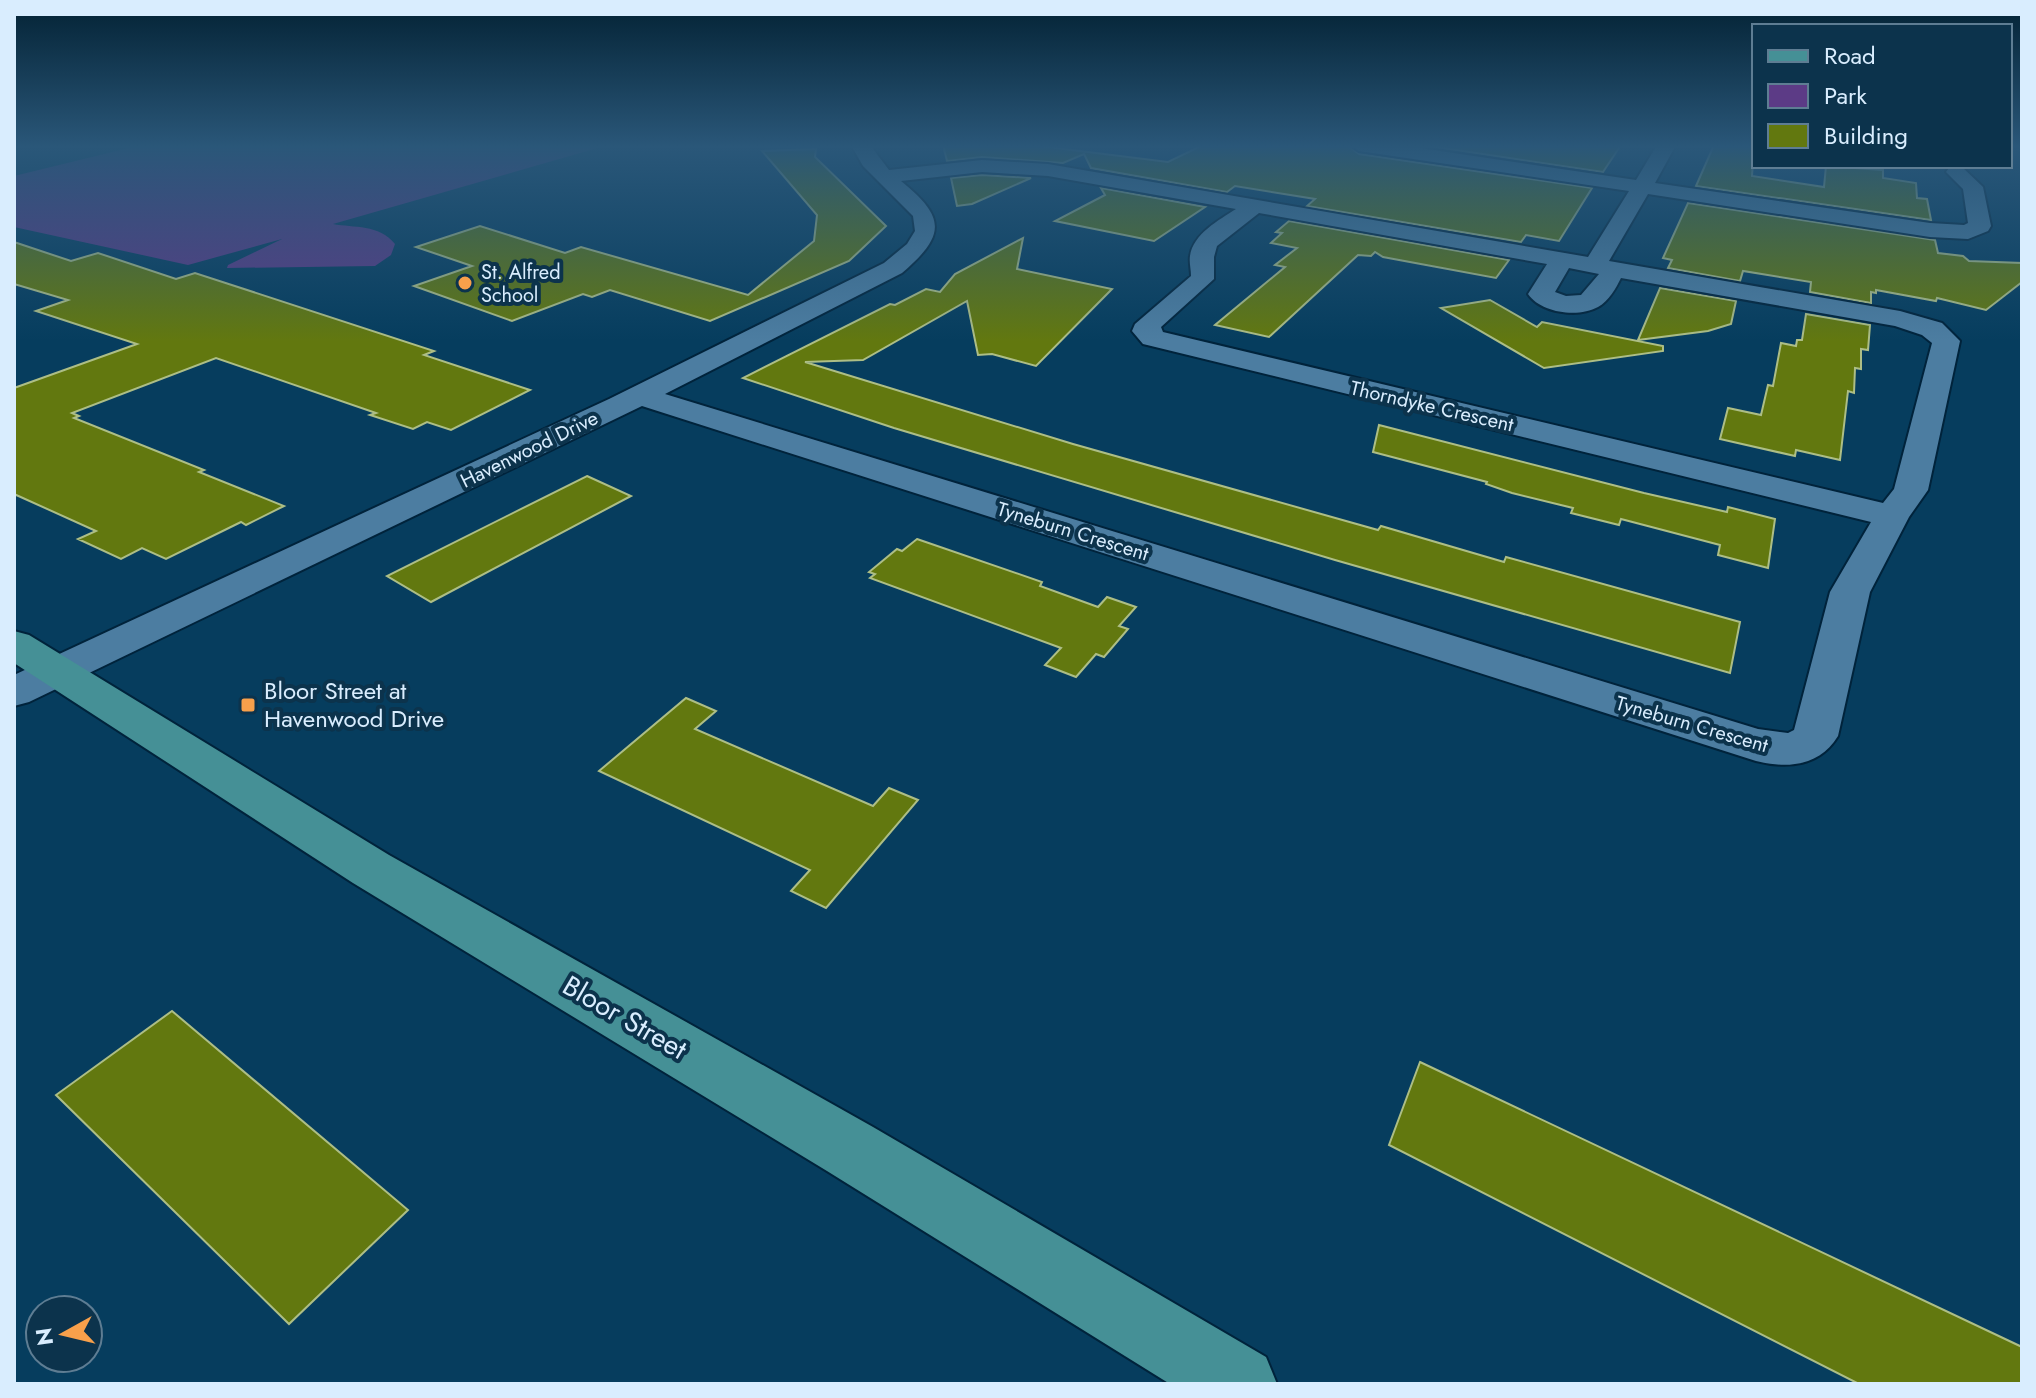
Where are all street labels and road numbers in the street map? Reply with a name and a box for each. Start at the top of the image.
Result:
street label: Thorndyke Crescent [1347,374,1517,439]
street label: Havenwood Drive [455,404,603,495]
street label: Tyneburn Crescent [993,495,1153,568]
street label: Tyneburn Crescent [1612,689,1772,760]
street label: Bloor Street [555,965,695,1070]

